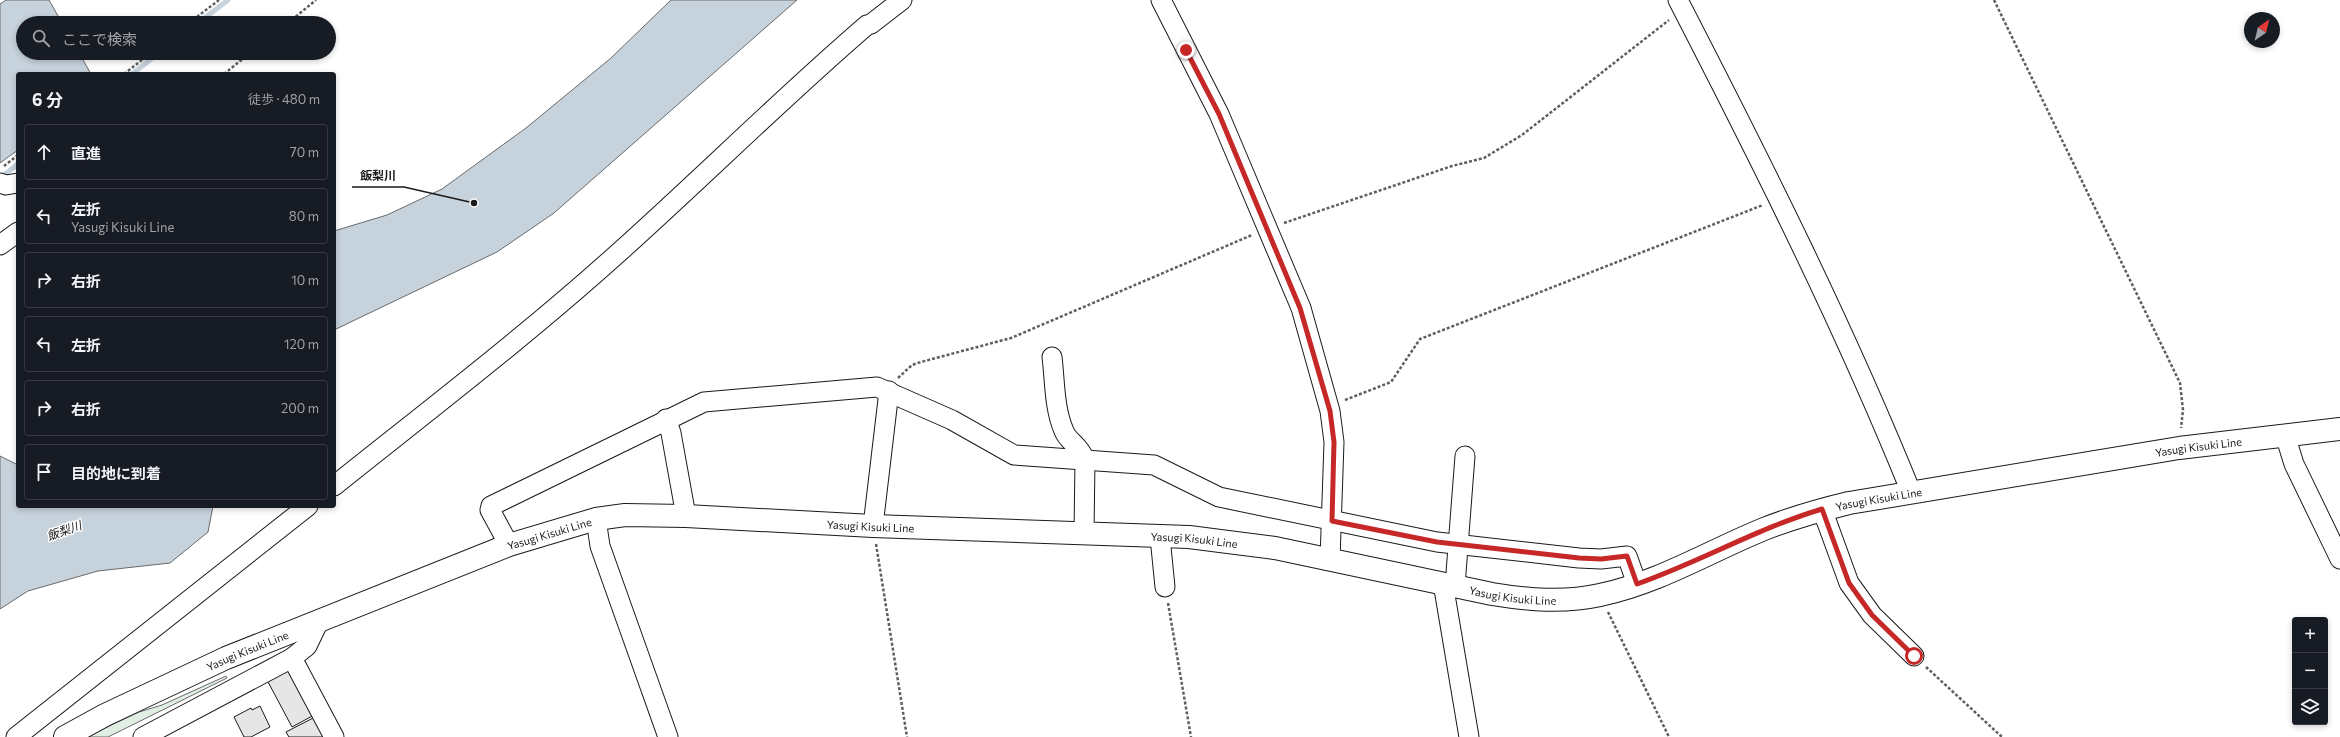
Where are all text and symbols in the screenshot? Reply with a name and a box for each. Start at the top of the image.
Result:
north arrow [2244,12,2280,48]
search box [16,16,336,60]
icon: search [30,27,52,49]
text: ここで検索 [62,30,137,48]
route end [1177,41,1195,59]
text: 6 分 [32,89,63,110]
text: 徒歩 · 480 m [248,91,320,107]
icon: ahead [33,141,55,163]
text: 直進 [71,144,101,162]
text: 70 m [290,144,319,160]
callout: 飯梨川 [352,163,404,187]
text: 飯梨川 [360,168,396,182]
text: 左折 [71,200,101,218]
icon: left [33,205,55,227]
text: 80 m [289,208,319,224]
text: Yasugi Kisuki Line [71,219,174,235]
icon: right [33,269,55,291]
text: 右折 [71,272,101,290]
text: 10 m [291,272,319,288]
icon: left [33,333,55,355]
text: 左折 [71,336,101,354]
text: 120 m [284,336,319,352]
icon: right [33,397,55,419]
text: 右折 [71,400,101,418]
text: 200 m [281,400,319,416]
street label: Yasugi Kisuki Line [2154,434,2243,458]
icon: arrive [33,461,55,483]
text: 目的地に到着 [71,464,161,482]
street label: Yasugi Kisuki Line [1834,484,1923,513]
street label: Yasugi Kisuki Line [505,514,593,552]
water label: 飯梨川 [45,517,85,543]
street label: Yasugi Kisuki Line [826,517,915,534]
street label: Yasugi Kisuki Line [1150,529,1239,550]
street label: Yasugi Kisuki Line [1468,583,1556,606]
map controls [2292,617,2328,725]
button: + [2292,617,2328,653]
street label: Yasugi Kisuki Line [204,627,290,673]
route start [1905,647,1923,665]
button: − [2292,653,2328,689]
button: layers [2292,689,2328,725]

